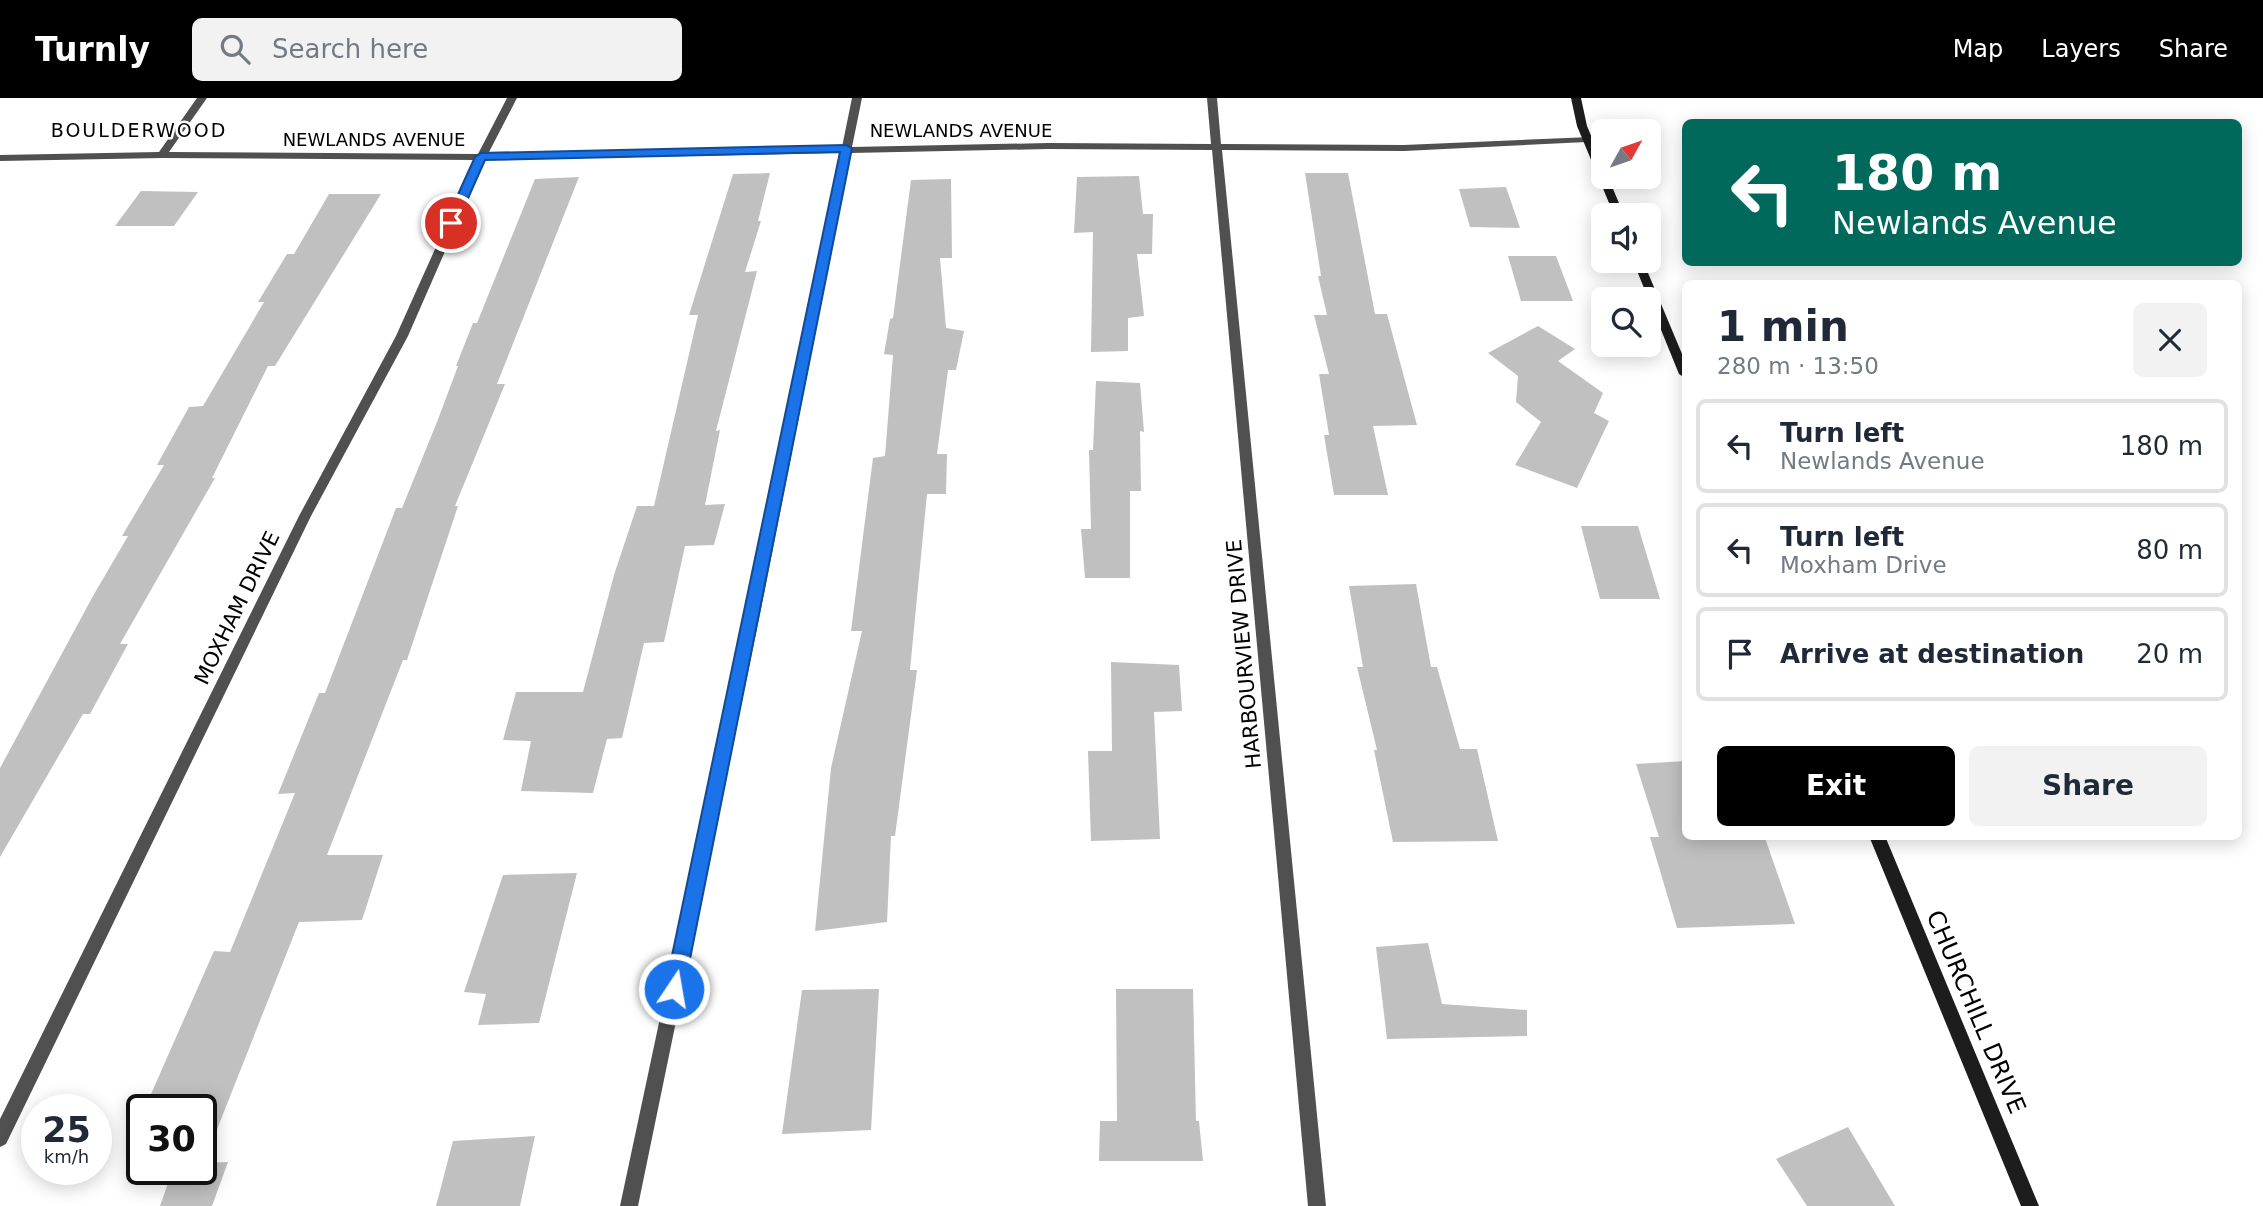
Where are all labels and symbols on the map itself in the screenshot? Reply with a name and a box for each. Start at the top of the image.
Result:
district label: BOULDERWOOD [51,119,227,141]
north arrow [1591,119,1661,189]
street label: NEWLANDS AVENUE [870,120,1052,141]
street label: NEWLANDS AVENUE [283,129,465,150]
pin [421,193,481,253]
street label: MOXHAM DRIVE [190,528,284,688]
street label: HARBOURVIEW DRIVE [1222,538,1266,770]
street label: CHURCHILL DRIVE [1921,906,2031,1118]
position arrow [637,952,711,1026]
speed limit sign: 30 [126,1094,217,1185]

